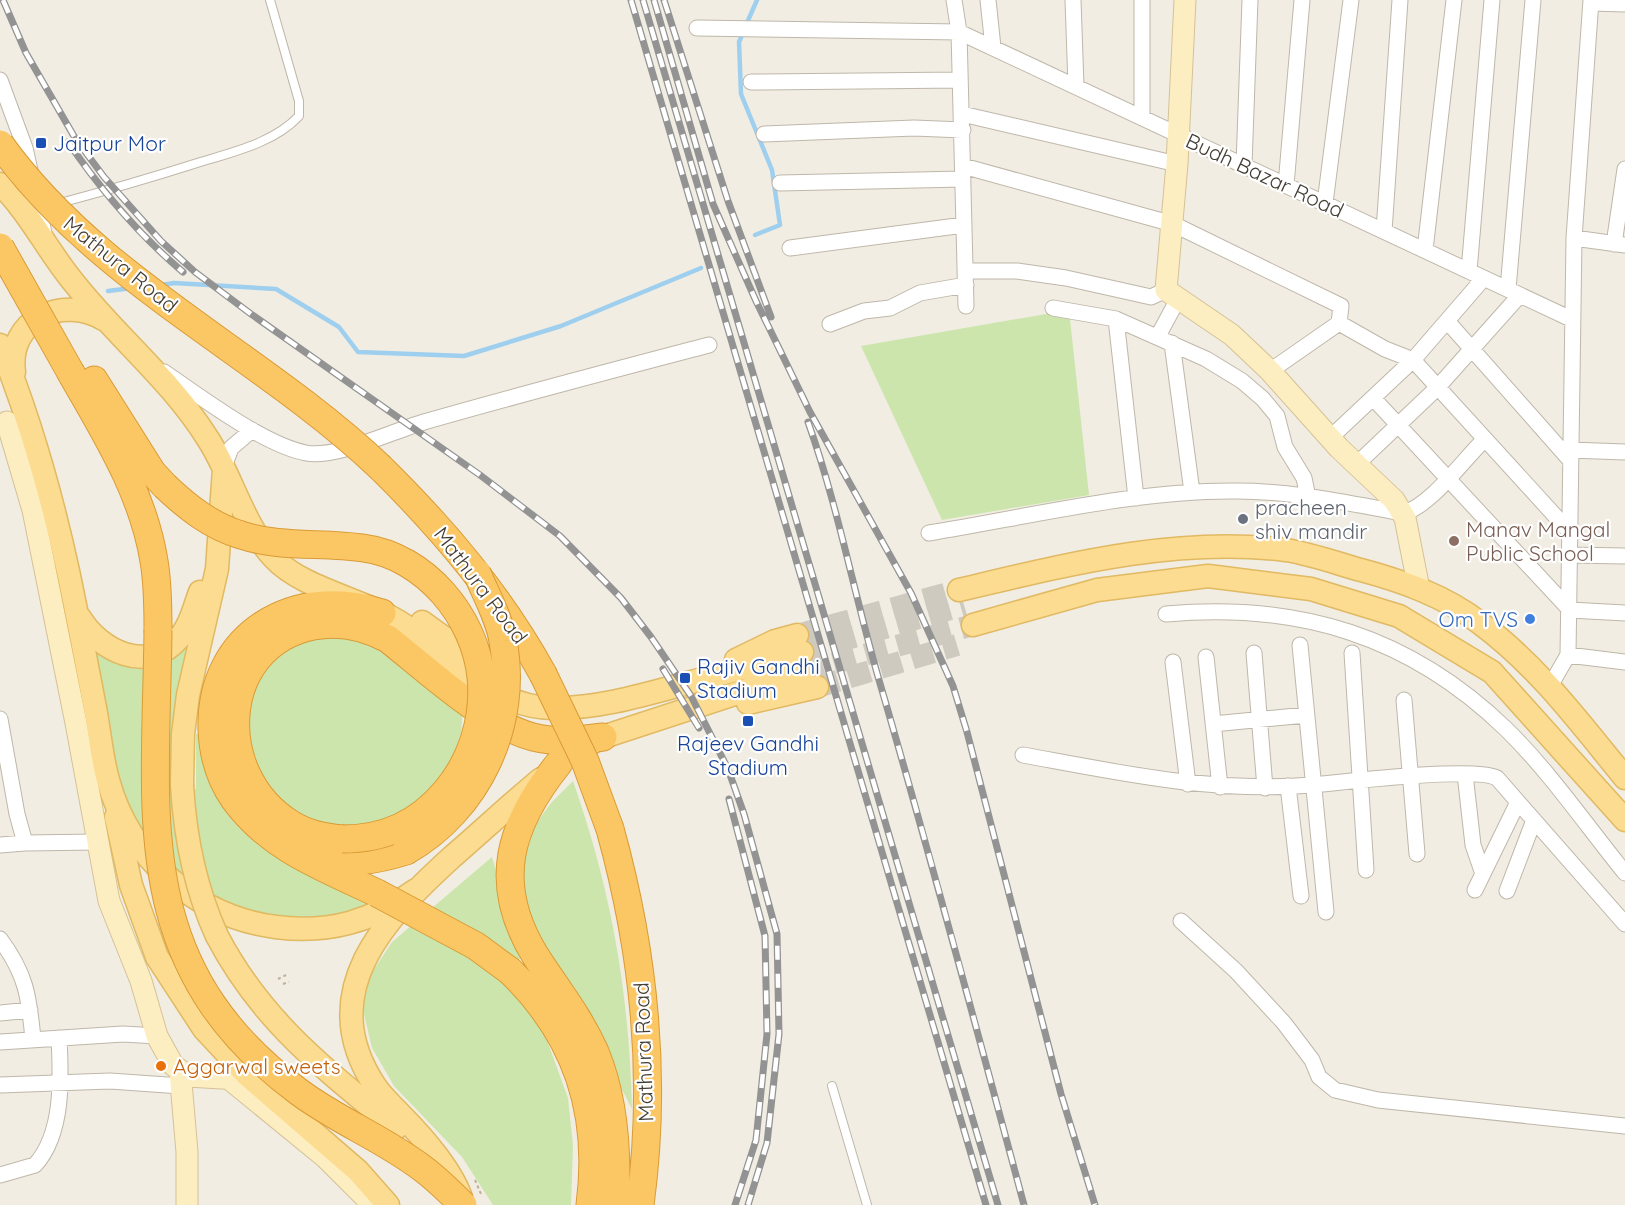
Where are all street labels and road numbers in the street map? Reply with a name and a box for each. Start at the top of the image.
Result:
street label: Budh Bazar Road [1182,127,1348,223]
street label: Mathura Road [59,210,183,318]
street label: Mathura Road [429,521,533,649]
street label: Mathura Road [628,982,658,1122]

